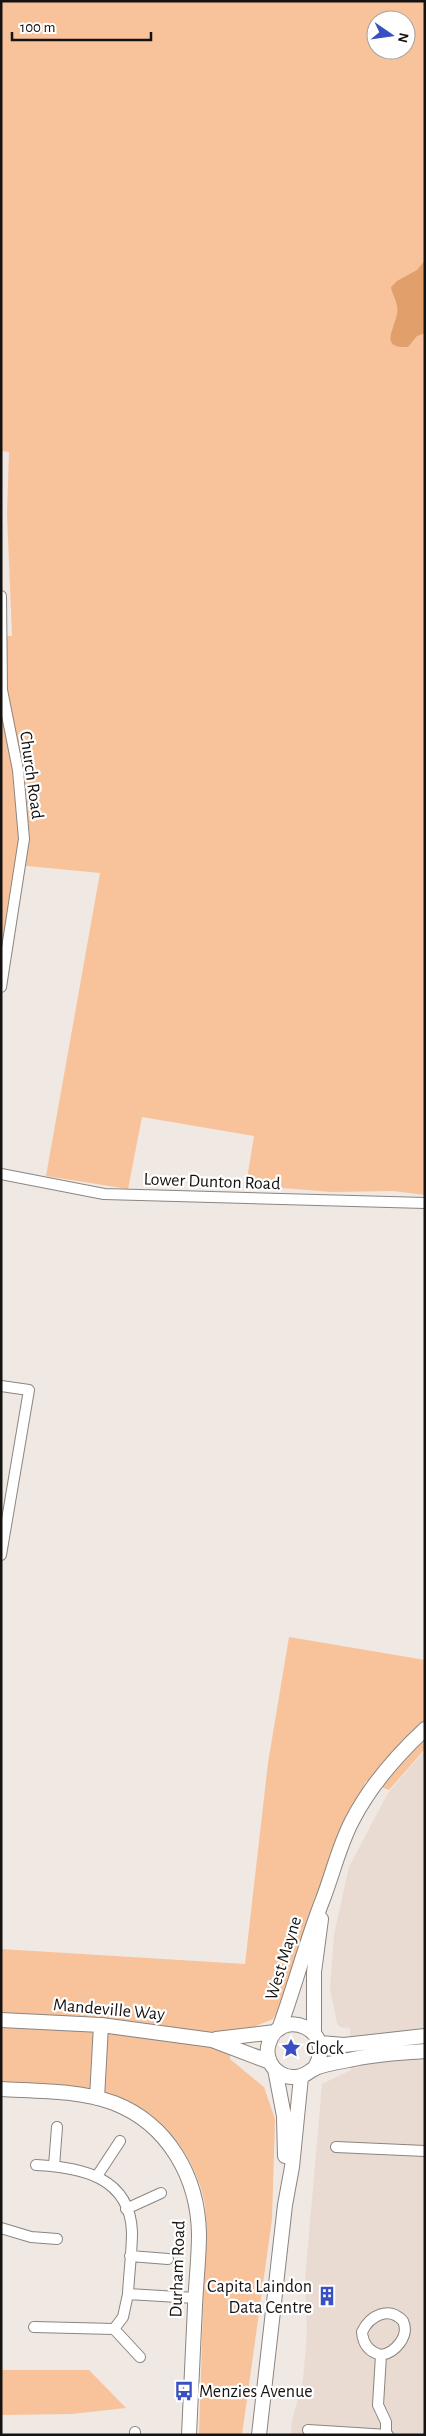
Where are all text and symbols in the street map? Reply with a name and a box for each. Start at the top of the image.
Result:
scale bar [12,10,151,42]
north arrow [366,10,416,60]
text: 100 m [20,20,55,35]
text: N [395,31,411,44]
street label: Church Road [16,730,46,820]
street label: Lower Dunton Road [143,1171,281,1193]
street label: West Mayne [263,1914,305,2002]
street label: Mandeville Way [52,1996,166,2024]
place icon: Clock [280,2037,302,2059]
place label: Clock [306,2040,345,2058]
street label: Durham Road [167,2220,189,2318]
place label: Capita Laindon Data Centre [207,2278,312,2317]
building icon: Capita Laindon Data Centre [316,2285,338,2307]
bus stop icon: Menzies Avenue [173,2380,195,2402]
place label: Menzies Avenue [199,2383,313,2401]

